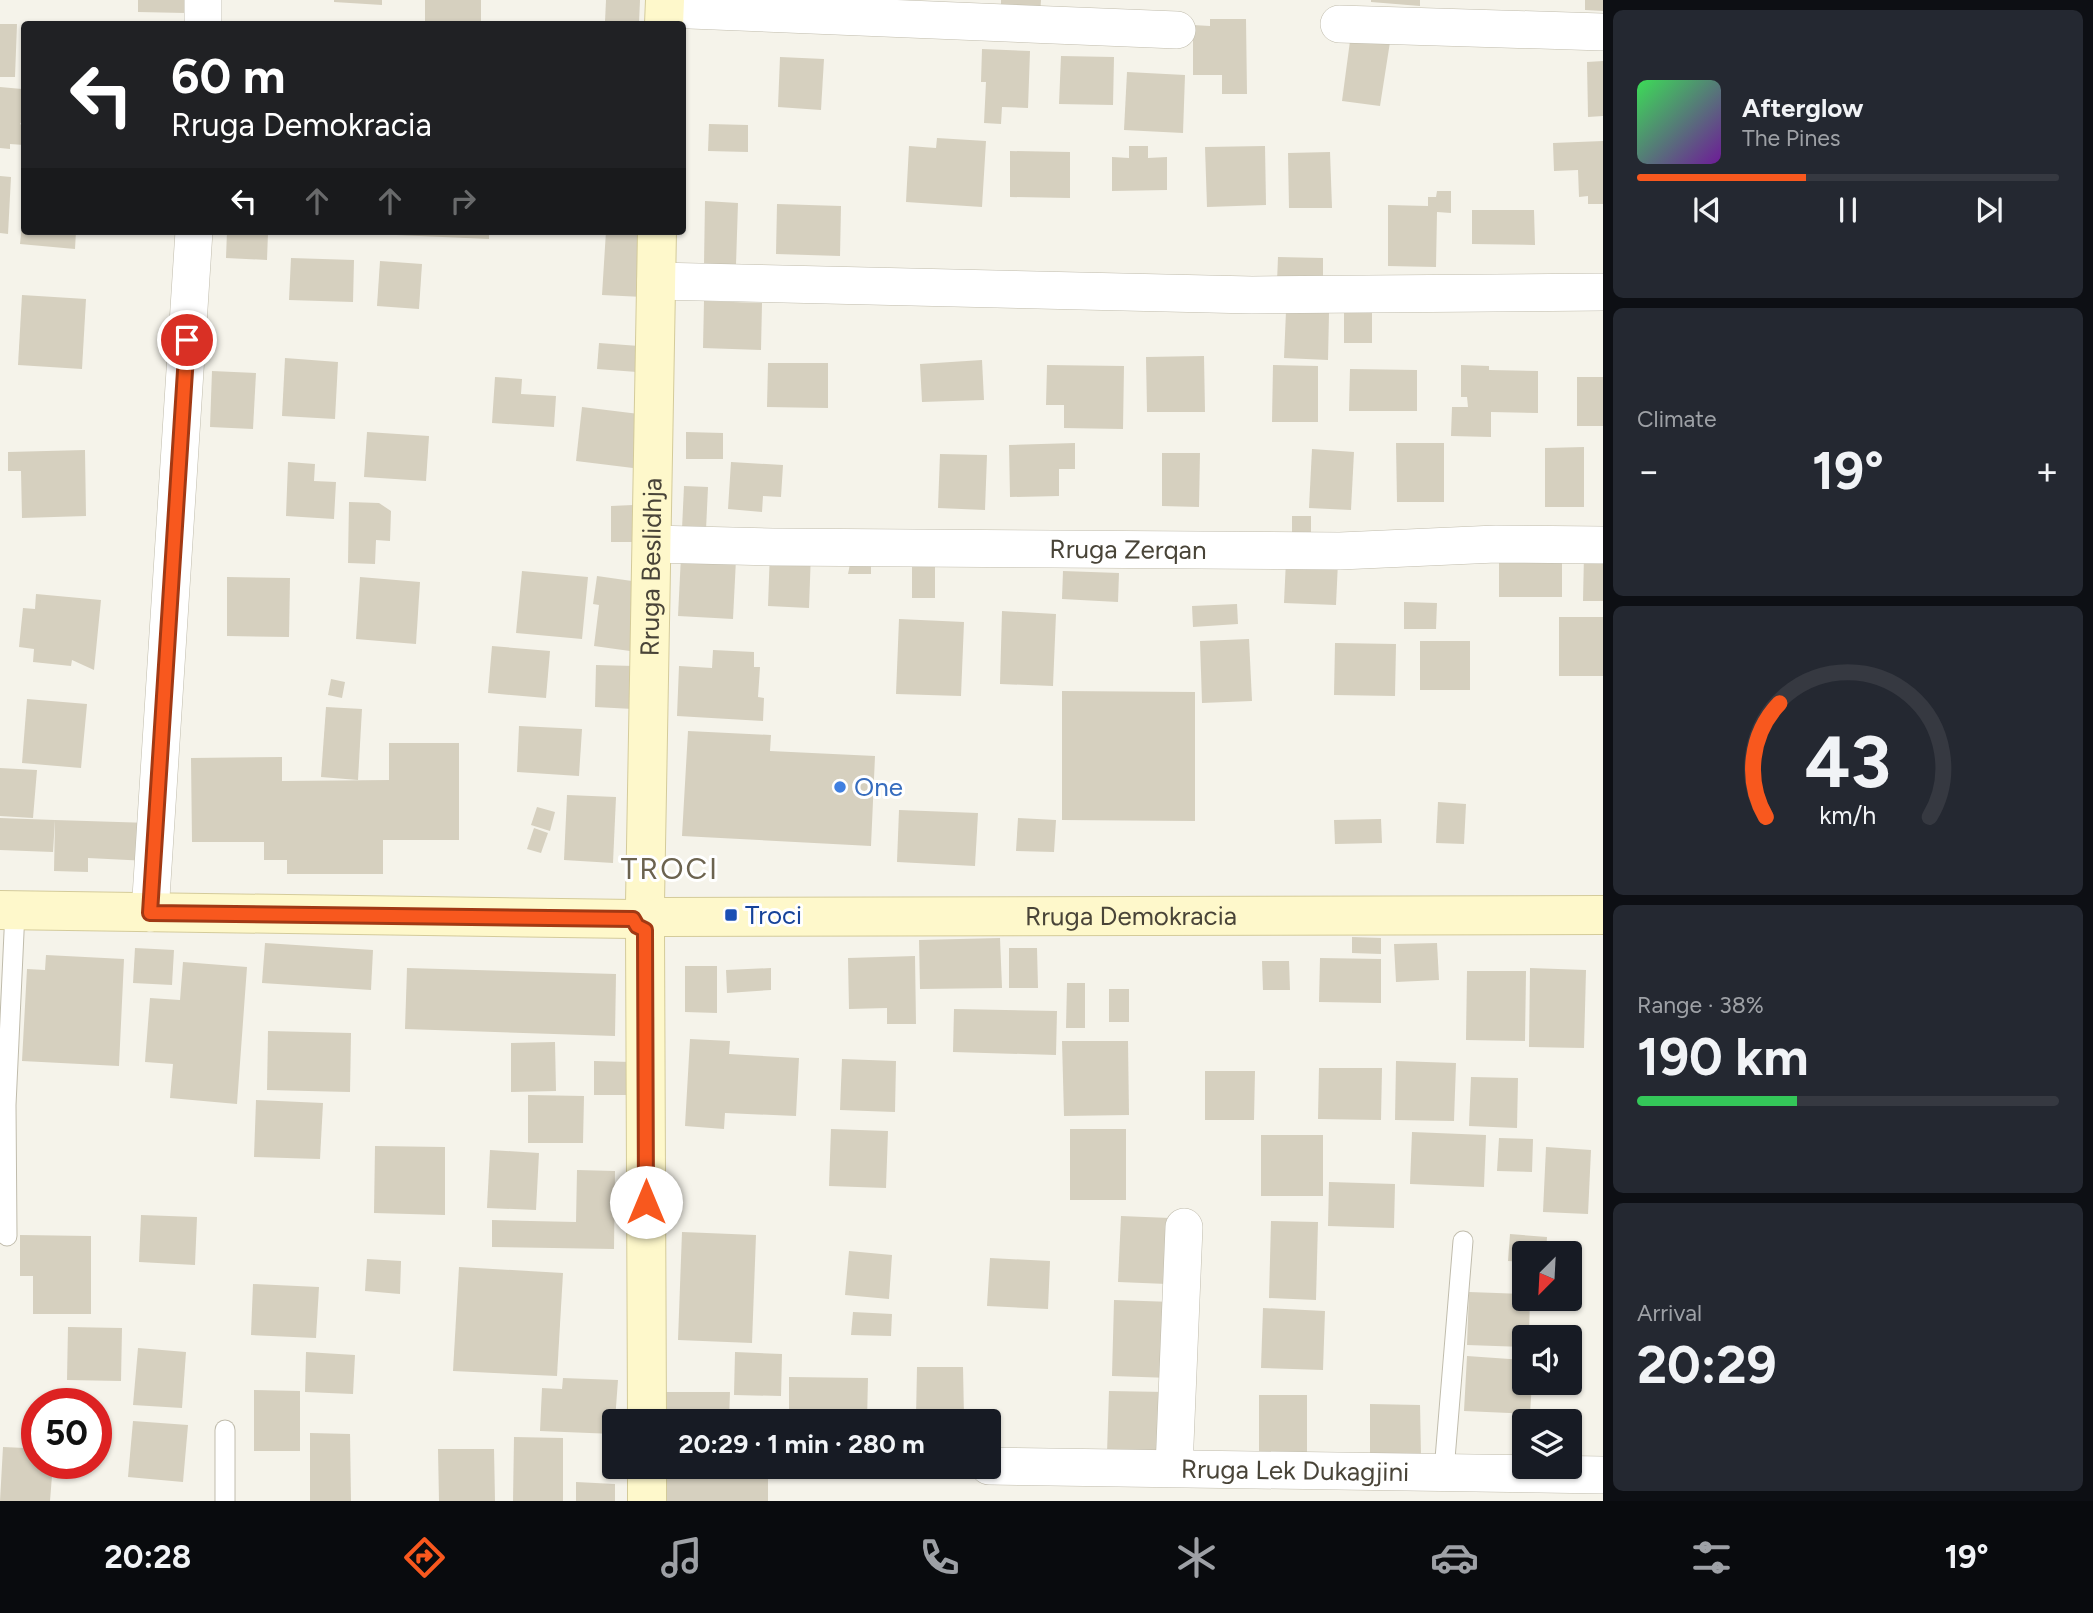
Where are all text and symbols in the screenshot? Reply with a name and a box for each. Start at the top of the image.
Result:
text: 60 m [171,46,286,105]
icon: left [56,49,147,140]
text: Afterglow [1742,92,1864,124]
text: Rruga Demokracia [171,106,432,144]
text: The Pines [1742,124,1841,152]
icon: left [225,182,263,220]
icon: ahead [298,182,336,220]
icon: ahead [371,182,409,220]
icon: right [444,182,482,220]
icon: previous [1688,191,1726,229]
icon: pause [1829,191,1867,229]
icon: next [1970,191,2008,229]
pin [157,310,217,370]
icon: arrive [168,321,206,359]
text: Climate [1637,405,1716,433]
text: 19° [1812,440,1884,502]
text: − [1637,448,1661,494]
text: + [2035,448,2059,494]
street label: Rruga Beslidhja [633,477,669,657]
street label: Rruga Zerqan [1049,533,1207,566]
text: 43 [1805,718,1891,805]
place label: One [854,771,903,803]
marker: One [832,779,848,795]
text: km/h [1819,799,1877,829]
district label: TROCI [621,850,719,887]
place label: Troci [745,899,802,931]
street label: Rruga Demokracia [1025,900,1237,932]
marker: Troci [723,907,739,923]
text: Range · 38% [1637,991,1764,1019]
text: 190 km [1637,1026,1809,1088]
position arrow [609,1165,683,1239]
north arrow [1512,1241,1582,1311]
map controls [1512,1241,1582,1479]
text: Arrival [1637,1299,1702,1327]
button: sound [1512,1325,1582,1395]
text: 20:29 [1637,1334,1777,1396]
speed limit sign: 50 [21,1388,112,1479]
button: layers [1512,1409,1582,1479]
text: 20:29 · 1 min · 280 m [678,1428,925,1460]
street label: Rruga Lek Dukagjini [1181,1453,1409,1488]
icon: directions [400,1533,449,1582]
icon: music [657,1533,706,1582]
icon: phone [915,1533,964,1582]
icon: climate [1172,1533,1221,1582]
icon: car [1430,1533,1479,1582]
icon: filters [1687,1533,1736,1582]
text: 20:28 [104,1538,191,1576]
text: 19° [1945,1538,1989,1576]

